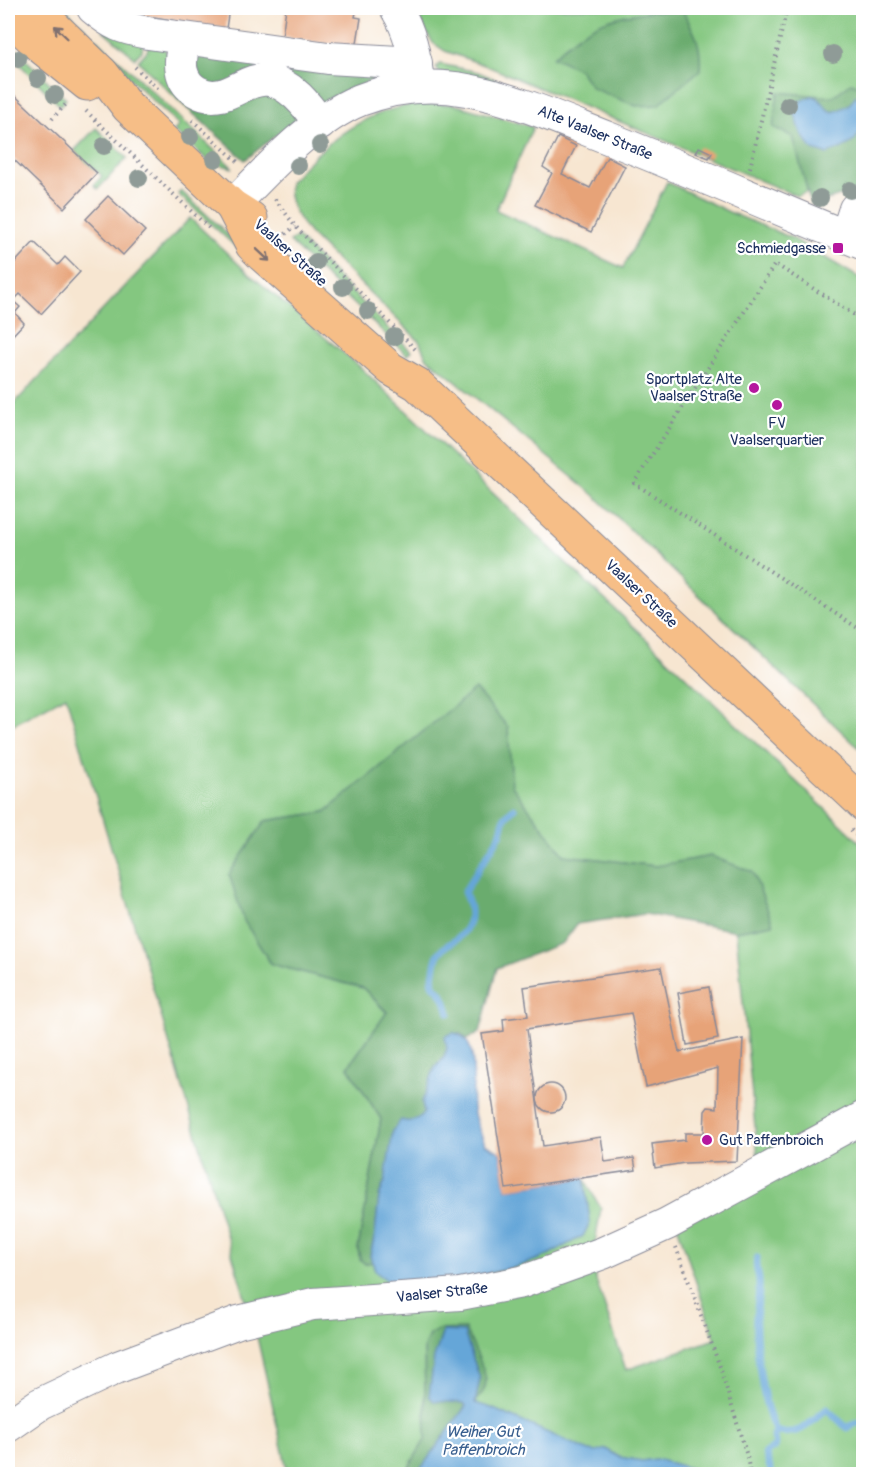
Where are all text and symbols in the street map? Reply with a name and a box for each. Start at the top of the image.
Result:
one-way arrow [53,25,68,39]
street label: Alte Vaalser Straße [535,101,656,165]
street label: Vaalser Straße [249,215,331,291]
place label: Schmiedgasse [737,239,827,258]
marker: Schmiedgasse [831,241,845,255]
one-way arrow [255,248,270,262]
place label: Sportplatz Alte Vaalser Straße [646,370,743,406]
marker: Sportplatz Alte Vaalser Straße [747,381,761,395]
marker: FV Vaalserquartier [770,398,784,412]
place label: FV Vaalserquartier [730,414,825,450]
street label: Vaalser Straße [601,556,682,633]
place label: Gut Paffenbroich [719,1131,824,1150]
marker: Gut Paffenbroich [700,1133,714,1147]
street label: Vaalser Straße [395,1279,489,1307]
water label: Weiher Gut Paffenbroich [441,1422,526,1460]

